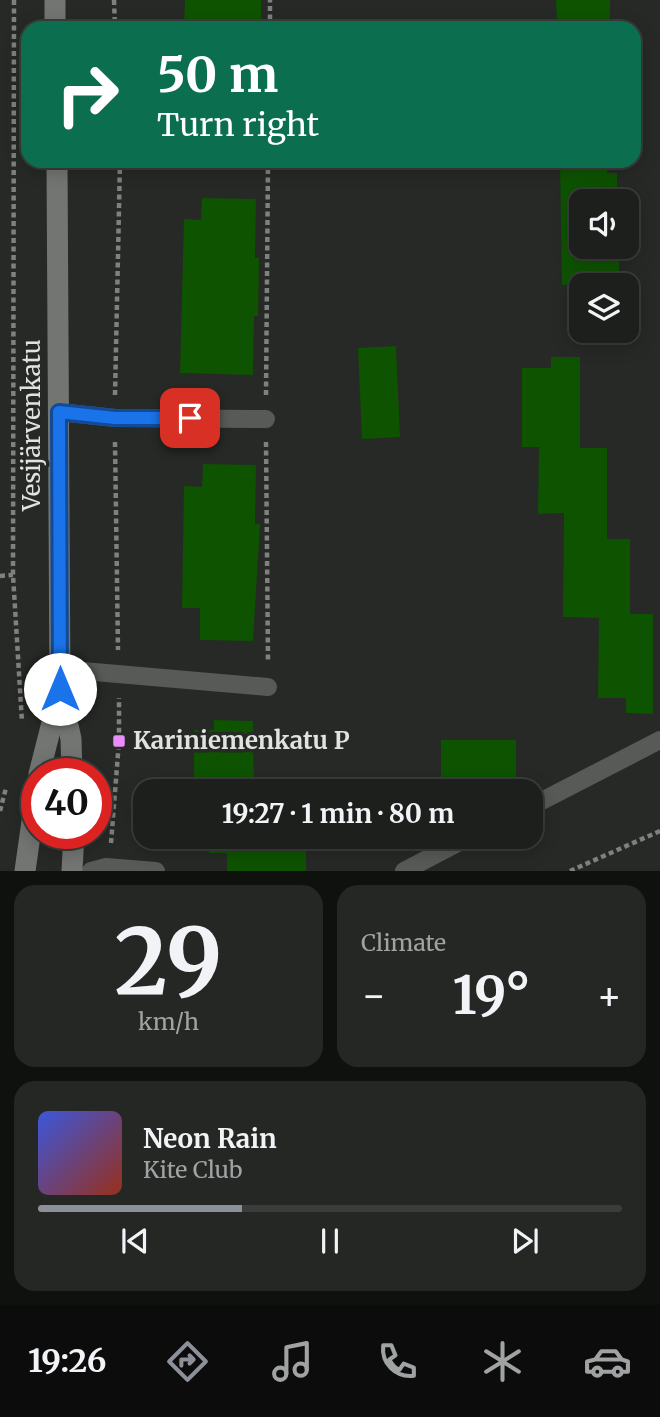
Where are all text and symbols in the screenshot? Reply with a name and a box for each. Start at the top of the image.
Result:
text: 50 m [157,44,278,105]
icon: right [42,49,133,140]
text: Turn right [157,105,319,145]
map controls [569,189,639,343]
button: sound [569,189,639,259]
button: layers [569,273,639,343]
street label: Vesijärvenkatu [16,339,47,512]
pin [160,388,220,448]
icon: arrive [171,399,209,437]
position arrow [23,652,97,726]
place label: Kariniemenkatu P [133,725,350,756]
marker: Kariniemenkatu P [111,733,127,749]
speed limit sign: 40 [21,758,112,849]
text: 19:27 · 1 min · 80 m [222,797,454,830]
text: 29 [114,904,223,1019]
text: Climate [361,928,446,957]
text: 19° [453,963,531,1028]
text: − [361,972,386,1019]
text: + [597,972,622,1019]
text: km/h [138,1007,199,1036]
text: Neon Rain [143,1122,277,1155]
text: Kite Club [143,1155,242,1184]
icon: previous [116,1222,154,1260]
icon: pause [311,1222,349,1260]
icon: next [506,1222,544,1260]
icon: directions [163,1337,212,1386]
icon: music [268,1337,317,1386]
icon: phone [373,1337,422,1386]
icon: climate [478,1337,527,1386]
icon: car [583,1337,632,1386]
text: 19:26 [28,1341,107,1381]

